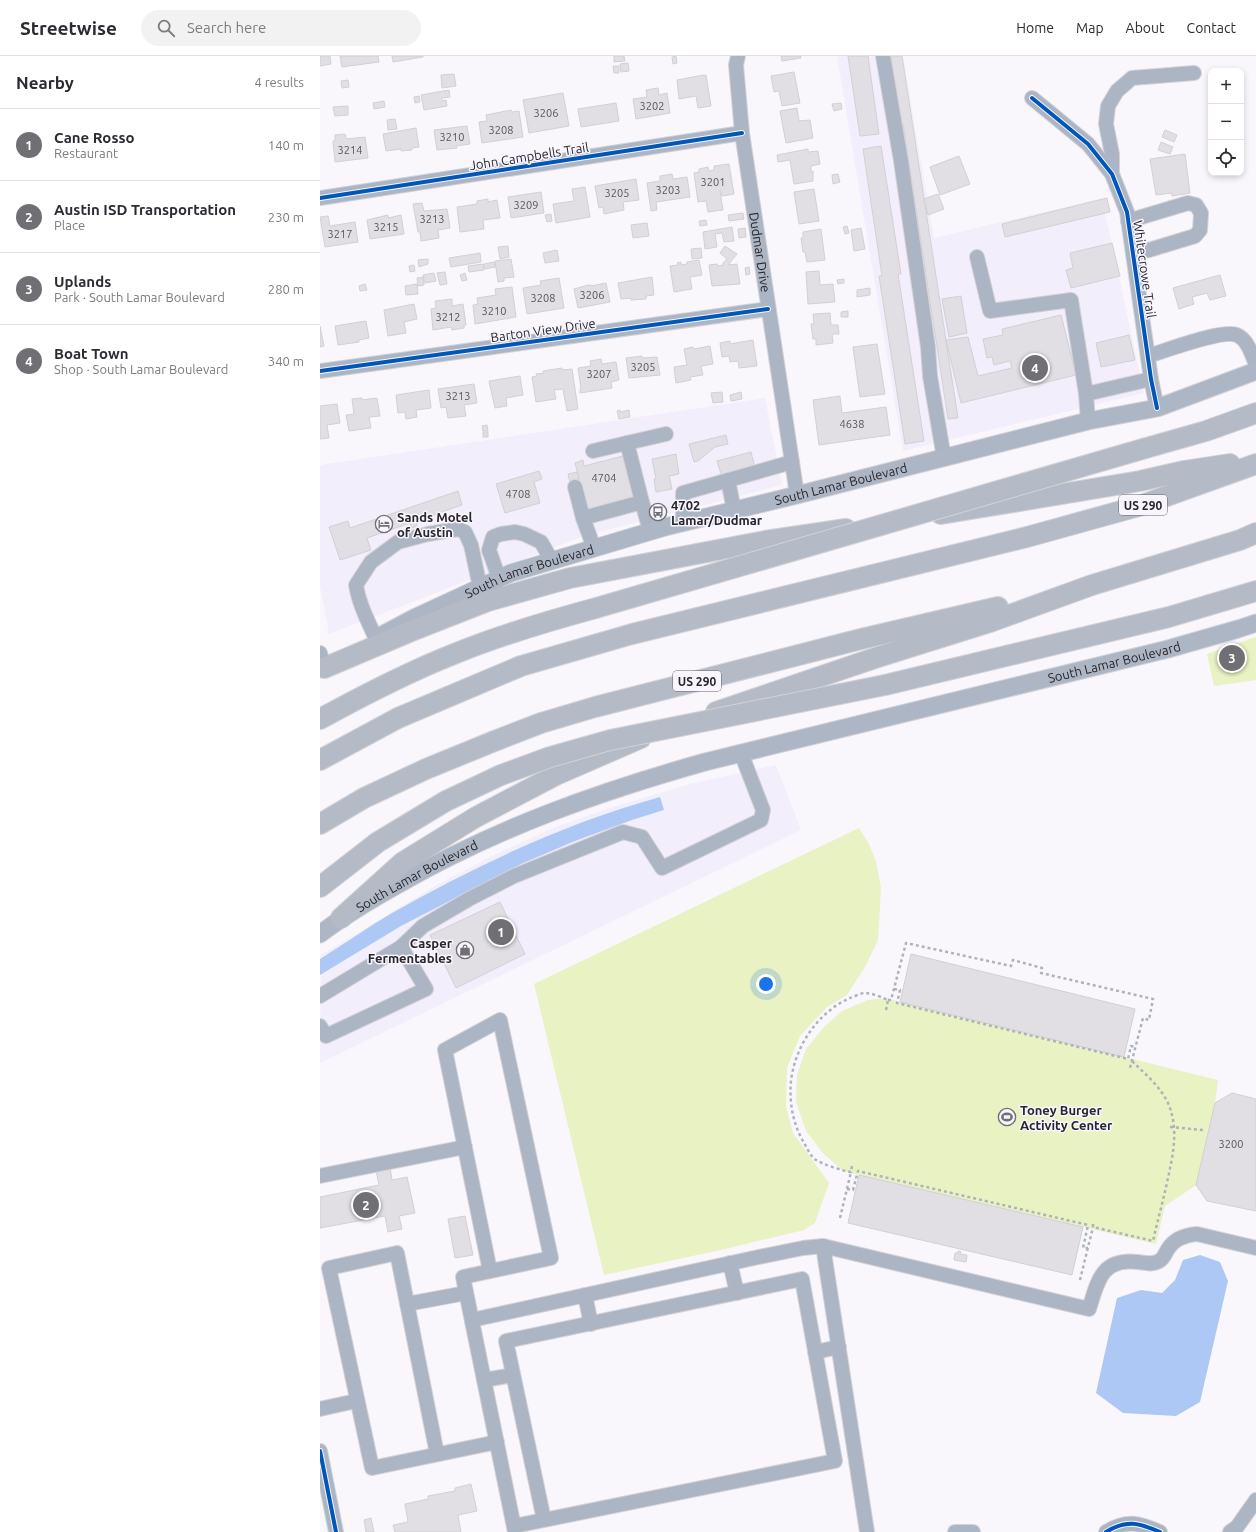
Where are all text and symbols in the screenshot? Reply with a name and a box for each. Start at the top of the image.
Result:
search box [141,10,421,46]
text: Streetwise [20,17,117,39]
icon: search [155,17,177,39]
text: Search here [187,19,266,36]
text: Home [1016,20,1054,36]
text: Map [1076,20,1104,36]
text: About [1126,20,1165,36]
text: Contact [1187,20,1236,36]
map controls [1208,68,1244,176]
button: + [1208,68,1244,104]
text: Nearby [16,73,74,92]
text: 4 results [254,75,304,89]
house number: 3202 [640,100,664,112]
button: − [1208,104,1244,140]
house number: 3206 [534,107,558,119]
house number: 3208 [489,124,513,136]
text: Cane Rosso [54,129,135,146]
house number: 3210 [440,131,464,143]
text: 1 [25,138,33,152]
text: 140 m [268,138,304,152]
street label: John Campbells Trail [468,140,590,172]
button: locate [1208,140,1244,176]
house number: 3214 [338,144,362,156]
text: Restaurant [54,146,118,160]
house number: 3201 [701,176,725,188]
house number: 3203 [656,184,680,196]
house number: 3205 [605,187,629,199]
house number: 3209 [514,199,538,211]
text: Austin ISD Transportation [54,201,236,218]
text: 2 [25,210,33,224]
text: 230 m [268,210,304,224]
street label: Dudmar Drive [747,211,773,293]
house number: 3213 [420,213,444,225]
text: Place [54,218,85,232]
street label: Whitecrowe Trail [1131,219,1159,319]
house number: 3215 [374,221,398,233]
house number: 3217 [328,228,352,240]
text: Uplands [54,273,111,290]
text: 3 [25,282,33,296]
text: 280 m [268,282,304,296]
house number: 3206 [580,289,604,301]
text: Park · South Lamar Boulevard [54,290,225,304]
house number: 3208 [531,292,555,304]
house number: 3210 [482,305,506,317]
house number: 3212 [436,311,460,323]
street label: Barton View Drive [490,316,596,344]
text: Boat Town [54,345,129,362]
pin: 4 [1022,353,1048,383]
text: 4 [25,354,33,368]
text: 340 m [268,354,304,368]
house number: 3205 [631,361,655,373]
text: Shop · South Lamar Boulevard [54,362,228,376]
house number: 3207 [587,368,611,380]
house number: 3213 [446,390,470,402]
house number: 4638 [840,418,864,430]
street label: South Lamar Boulevard [773,460,909,507]
house number: 4704 [592,472,616,484]
house number: 4708 [506,488,530,500]
road number: US 290 [1119,495,1167,515]
place label: 4702 Lamar/Dudmar [671,498,763,527]
bus stop icon: 4702 Lamar/Dudmar [648,502,668,522]
place label: Sands Motel of Austin [397,510,472,539]
hotel icon: Sands Motel of Austin [374,514,394,534]
street label: South Lamar Boulevard [463,542,595,600]
street label: South Lamar Boulevard [1046,639,1182,685]
pin: 3 [1219,643,1245,673]
road number: US 290 [673,671,721,691]
street label: South Lamar Boulevard [353,838,480,914]
pin: 1 [488,917,514,947]
place label: Casper Fermentables [368,936,453,965]
shop icon: Casper Fermentables [455,940,475,960]
your location [756,974,776,994]
place label: Toney Burger Activity Center [1020,1103,1113,1132]
sports icon: Toney Burger Activity Center [997,1107,1017,1127]
house number: 3200 [1219,1138,1243,1150]
pin: 2 [353,1190,379,1220]

